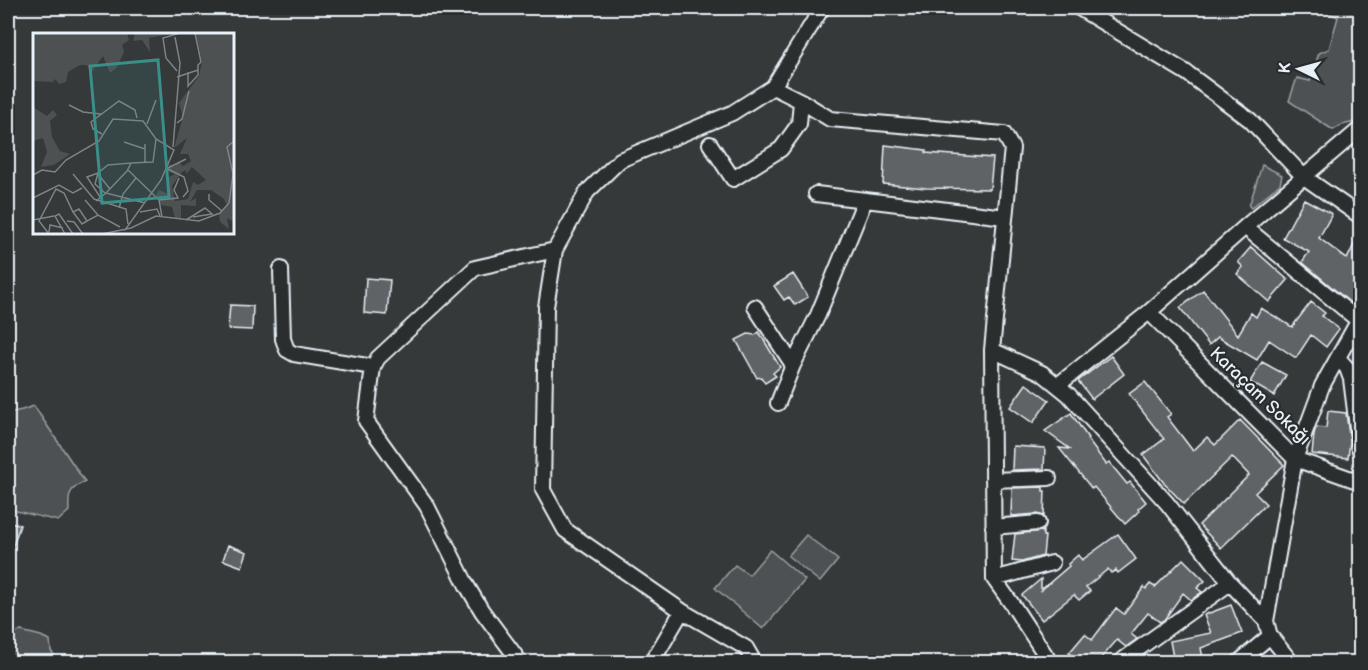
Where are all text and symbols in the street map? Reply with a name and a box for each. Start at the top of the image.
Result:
inset map [33,33,234,234]
north arrow [1269,39,1329,99]
text: K [1276,61,1295,74]
street label: Karaçam Sokağı [1205,343,1315,449]

